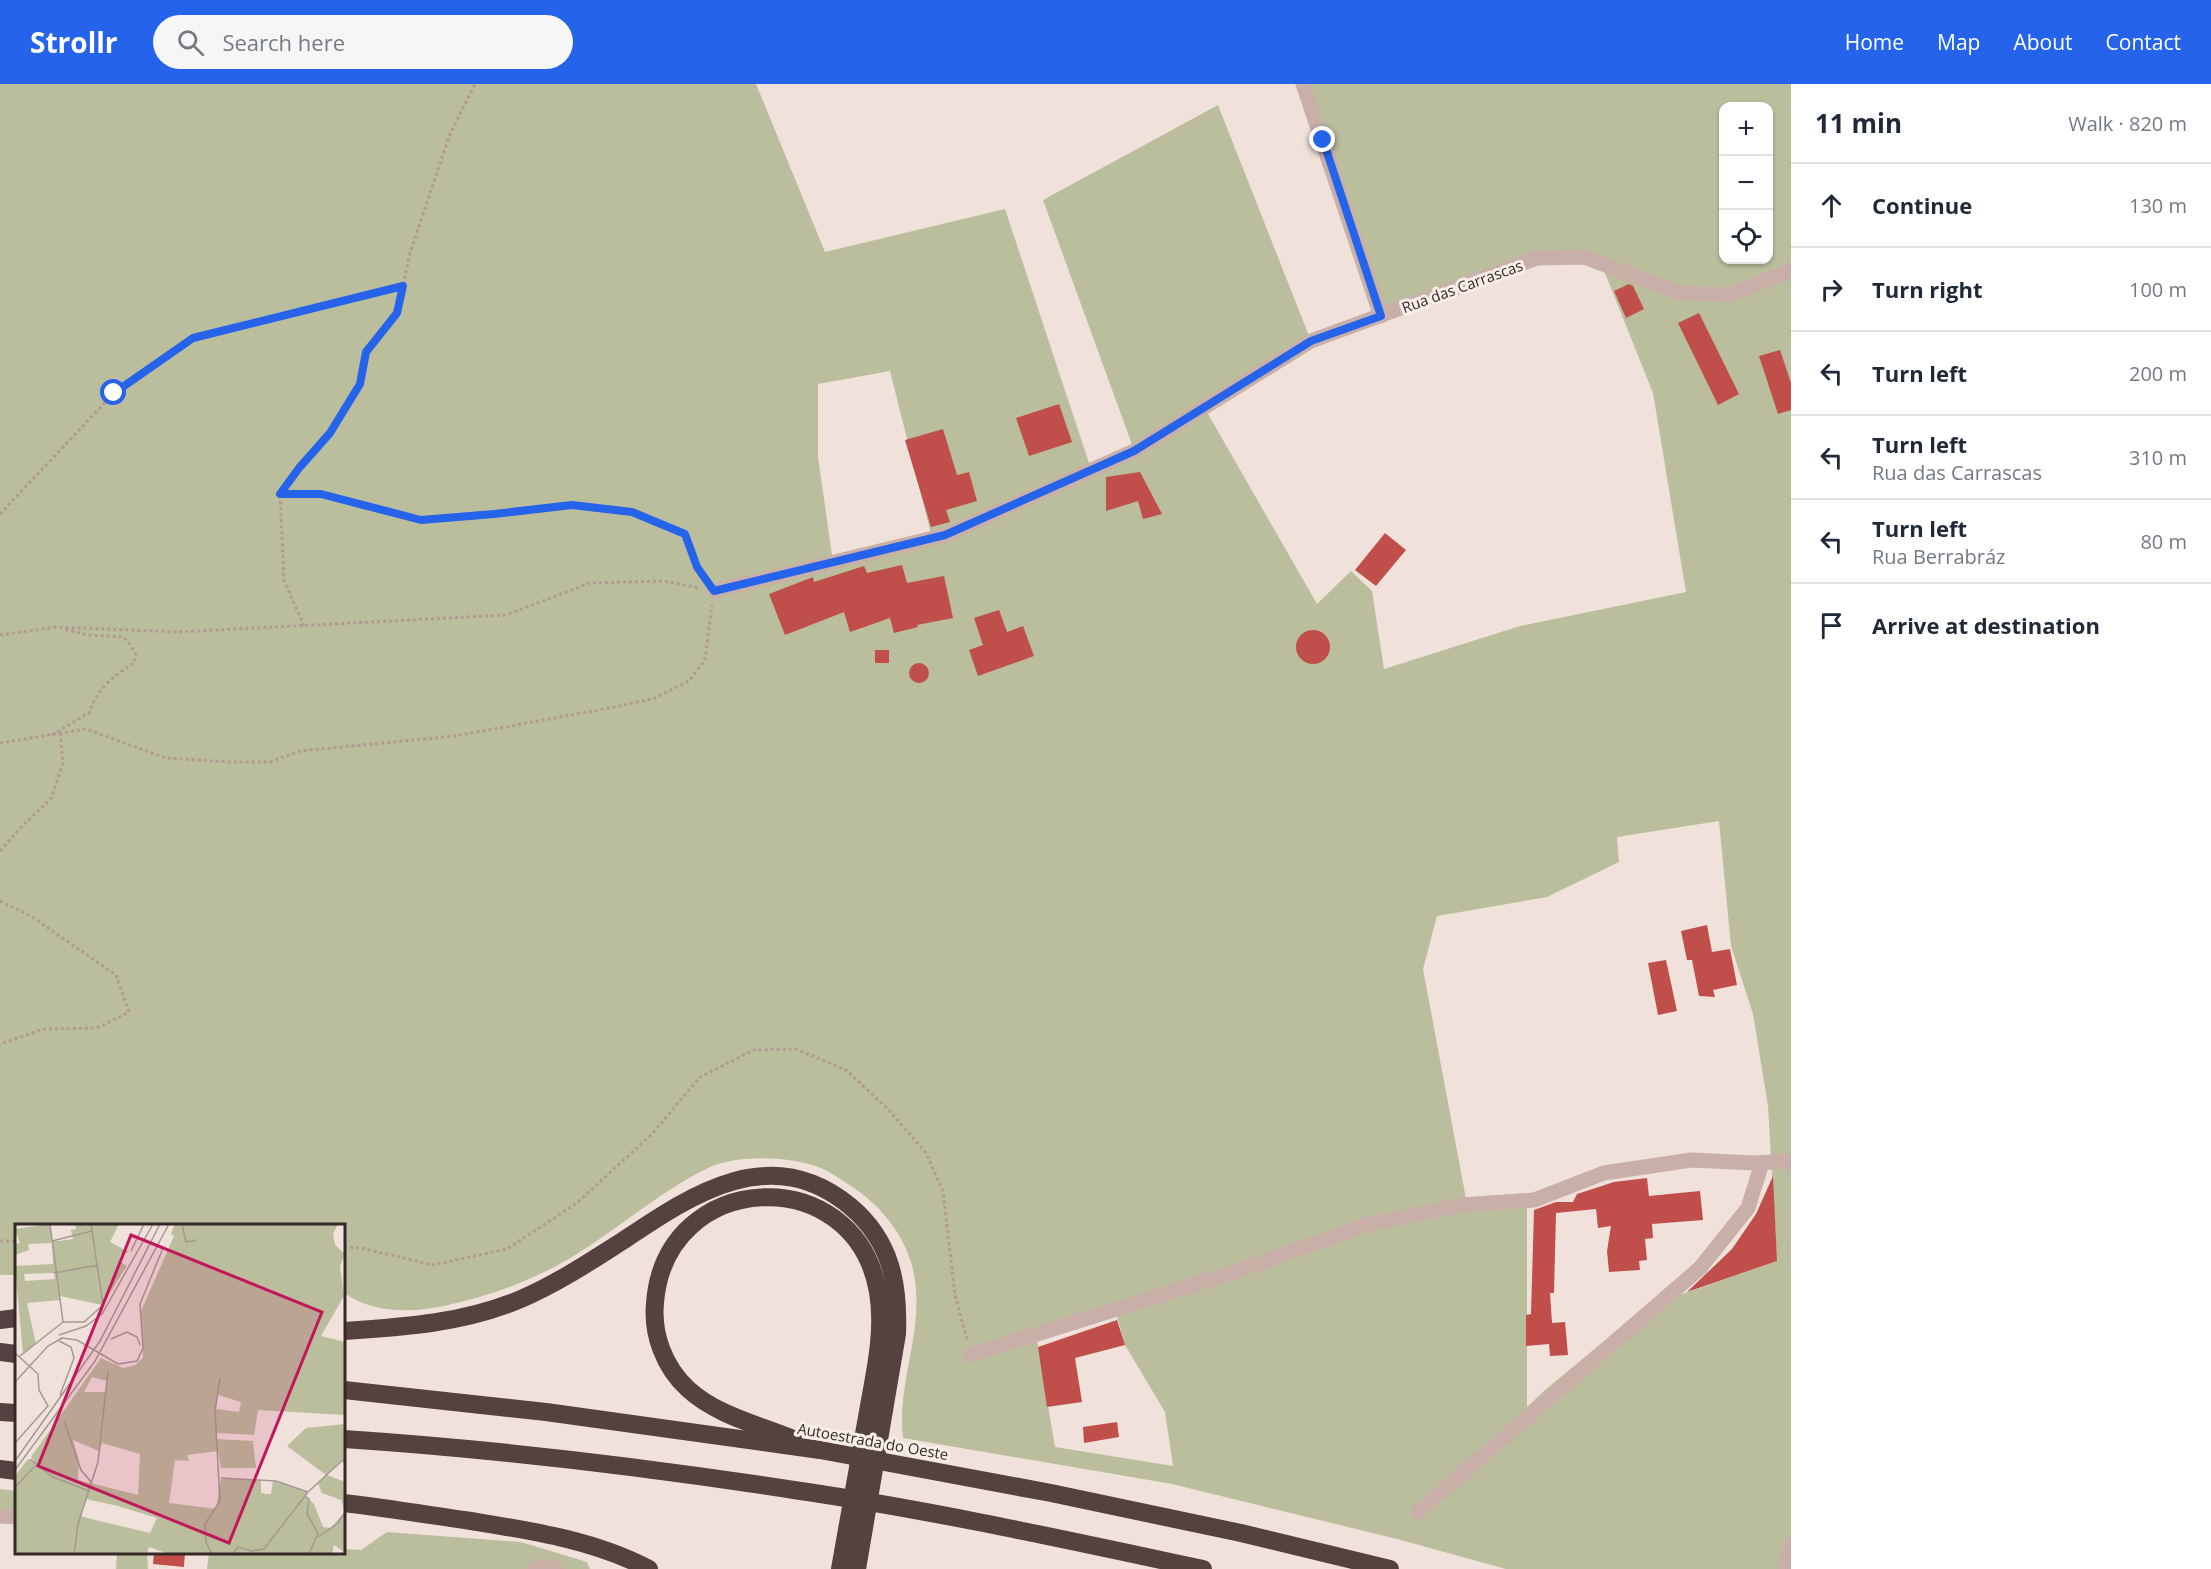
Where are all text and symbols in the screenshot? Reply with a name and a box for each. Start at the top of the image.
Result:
search box [153,15,573,69]
text: Strollr [30,23,117,61]
icon: search [174,26,207,59]
text: Search here [222,27,345,57]
text: Home [1845,28,1904,56]
text: Map [1937,28,1980,56]
text: About [2013,28,2073,56]
text: Contact [2106,28,2181,56]
map controls [1719,102,1773,264]
button: + [1719,102,1773,156]
text: 11 min [1815,105,1902,141]
text: Walk · 820 m [2068,110,2187,137]
route end [1309,126,1335,152]
button: − [1719,156,1773,210]
icon: ahead [1815,189,1848,222]
text: Continue [1872,190,1972,220]
text: 130 m [2129,192,2187,219]
button: locate [1719,210,1773,264]
street label: Rua das Carrascas [1399,255,1525,317]
icon: right [1815,273,1848,306]
text: Turn right [1872,274,1983,304]
text: 100 m [2129,276,2187,303]
icon: left [1815,357,1848,390]
text: Turn left [1872,358,1967,388]
text: 200 m [2129,360,2187,387]
route start [100,379,126,405]
text: Turn left [1872,429,1967,459]
icon: left [1815,441,1848,474]
text: 310 m [2129,444,2187,471]
text: Rua das Carrascas [1872,459,2042,486]
text: Turn left [1872,513,1967,543]
icon: left [1815,525,1848,558]
text: 80 m [2140,528,2187,555]
text: Rua Berrabráz [1872,543,2005,570]
icon: arrive [1815,609,1848,642]
text: Arrive at destination [1872,610,2100,640]
inset map [15,1224,345,1554]
street label: Autoestrada do Oeste [796,1418,950,1464]

